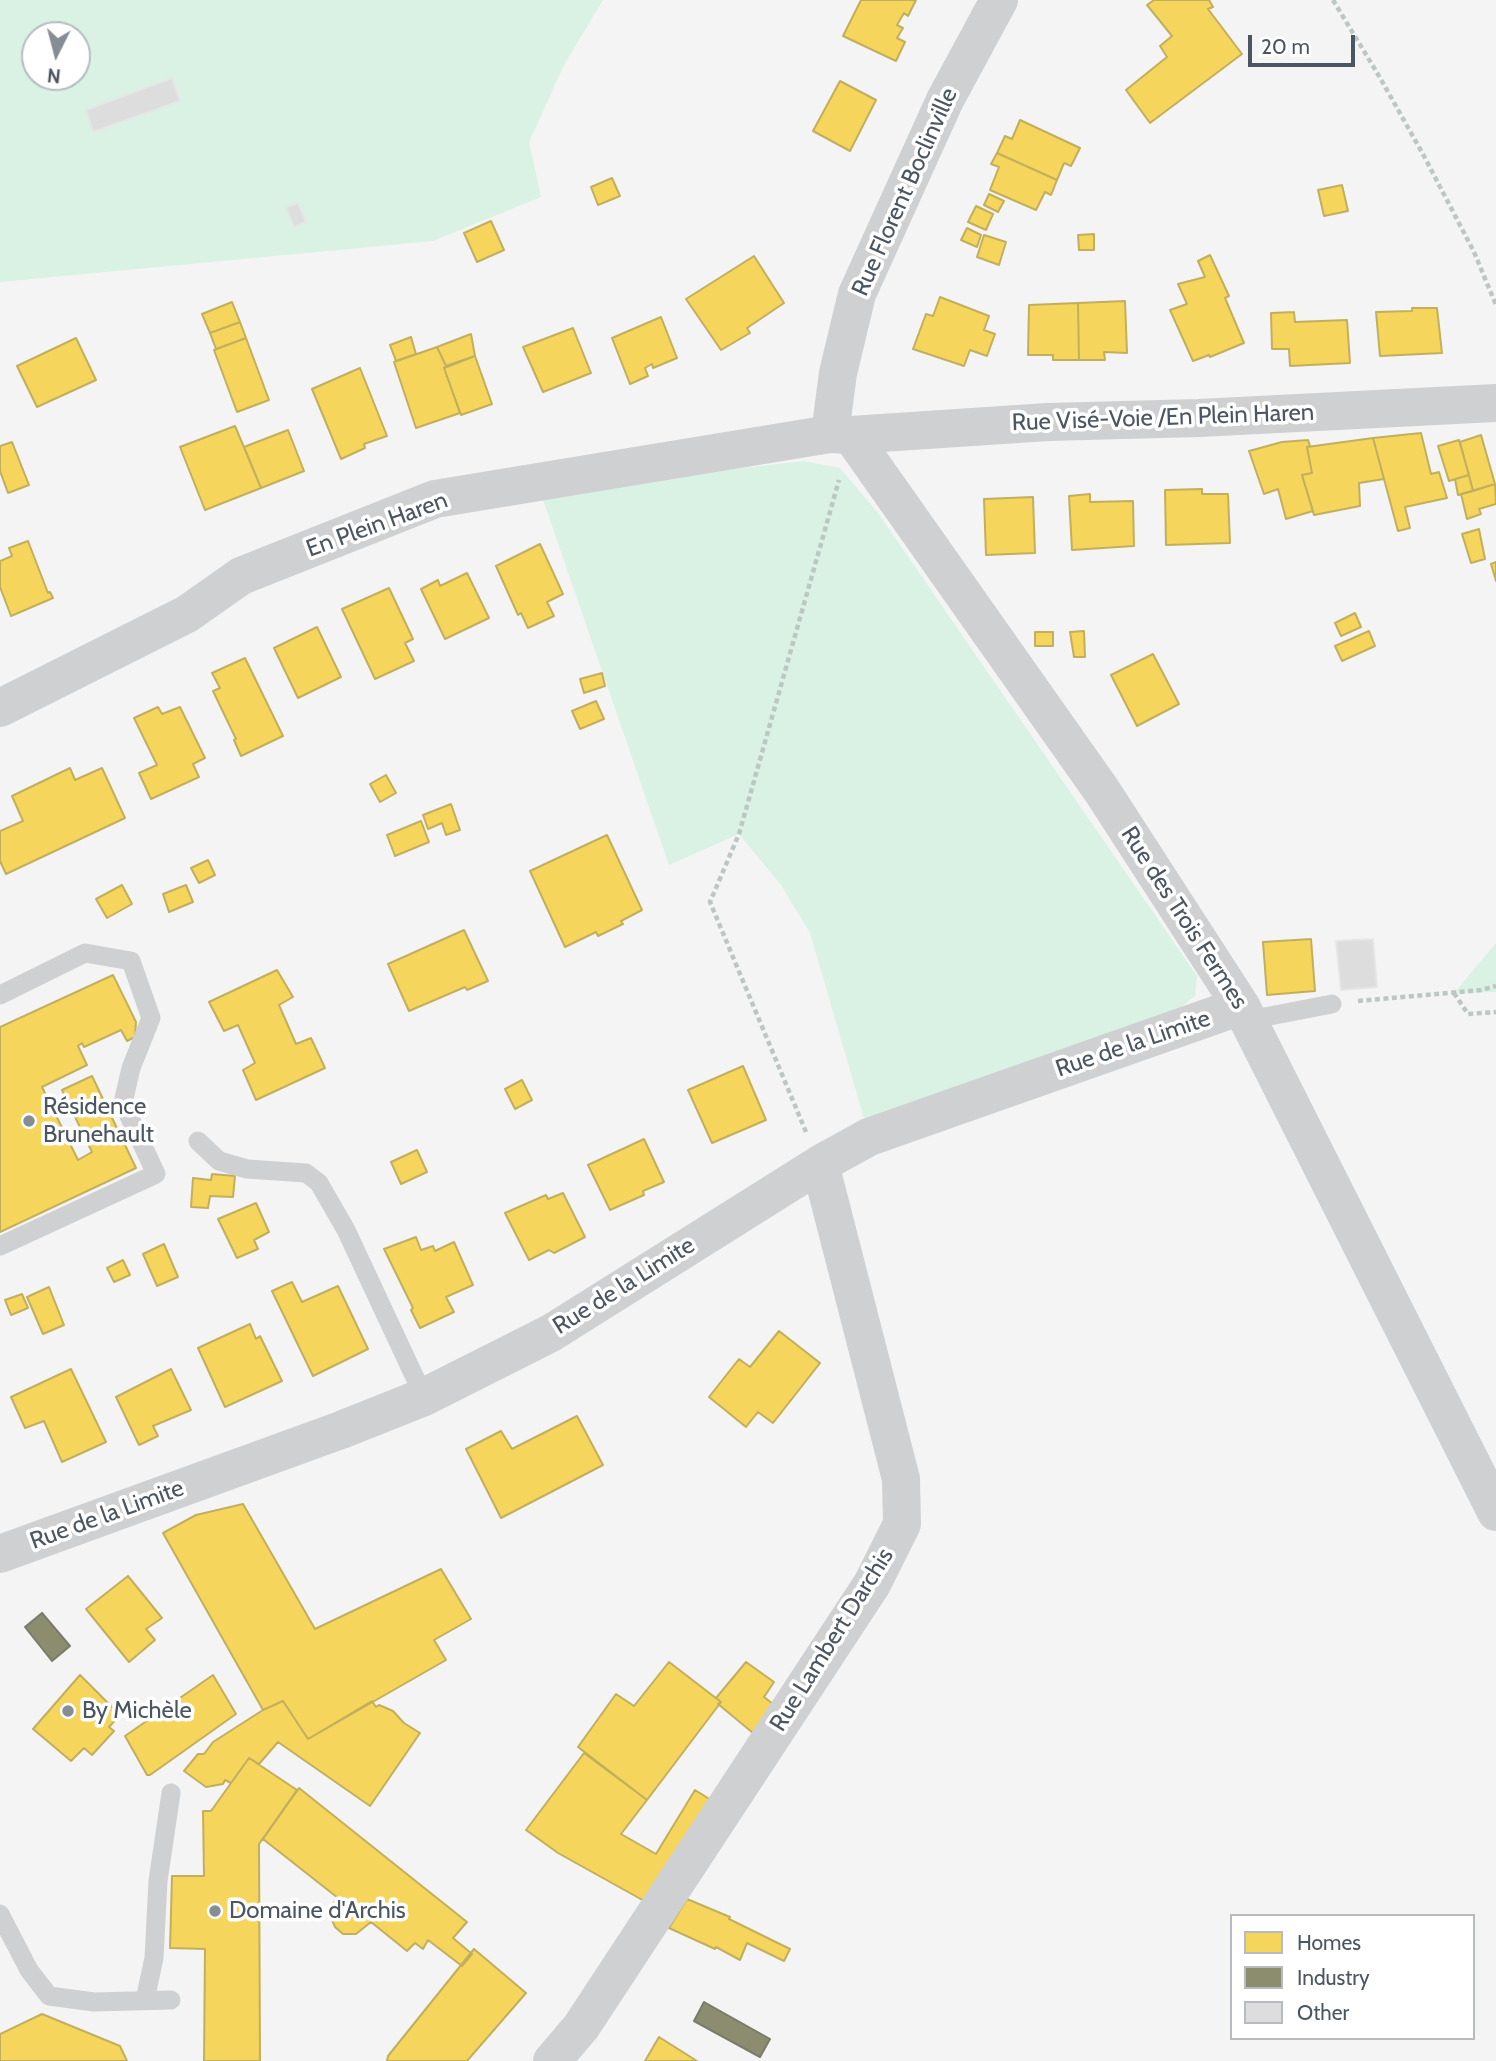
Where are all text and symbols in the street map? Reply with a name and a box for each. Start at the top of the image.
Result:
north arrow [21,21,91,91]
scale bar [1251,21,1358,65]
text: 20 m [1261,34,1310,59]
text: N [46,63,62,88]
street label: Rue Florent Boclinville [846,84,964,300]
street label: Rue Visé-Voie /En Plein Haren [1011,398,1315,438]
street label: En Plein Haren [302,486,452,564]
street label: Rue des Trois Fermes [1114,821,1254,1015]
street label: Rue de la Limite [1052,1004,1214,1084]
place label: Résidence Brunehault [43,1093,154,1149]
marker: Résidence Brunehault [21,1113,37,1129]
street label: Rue de la Limite [548,1231,700,1341]
street label: Rue de la Limite [26,1474,188,1556]
street label: Rue Lambert Darchis [764,1543,900,1737]
place label: By Michèle [82,1697,192,1725]
marker: By Michèle [60,1703,76,1719]
place label: Domaine d'Archis [229,1897,406,1925]
marker: Domaine d'Archis [207,1903,223,1919]
legend [1230,1914,1475,2040]
text: Homes [1297,1930,1361,1955]
text: Industry [1297,1965,1370,1990]
text: Other [1297,2000,1349,2025]

